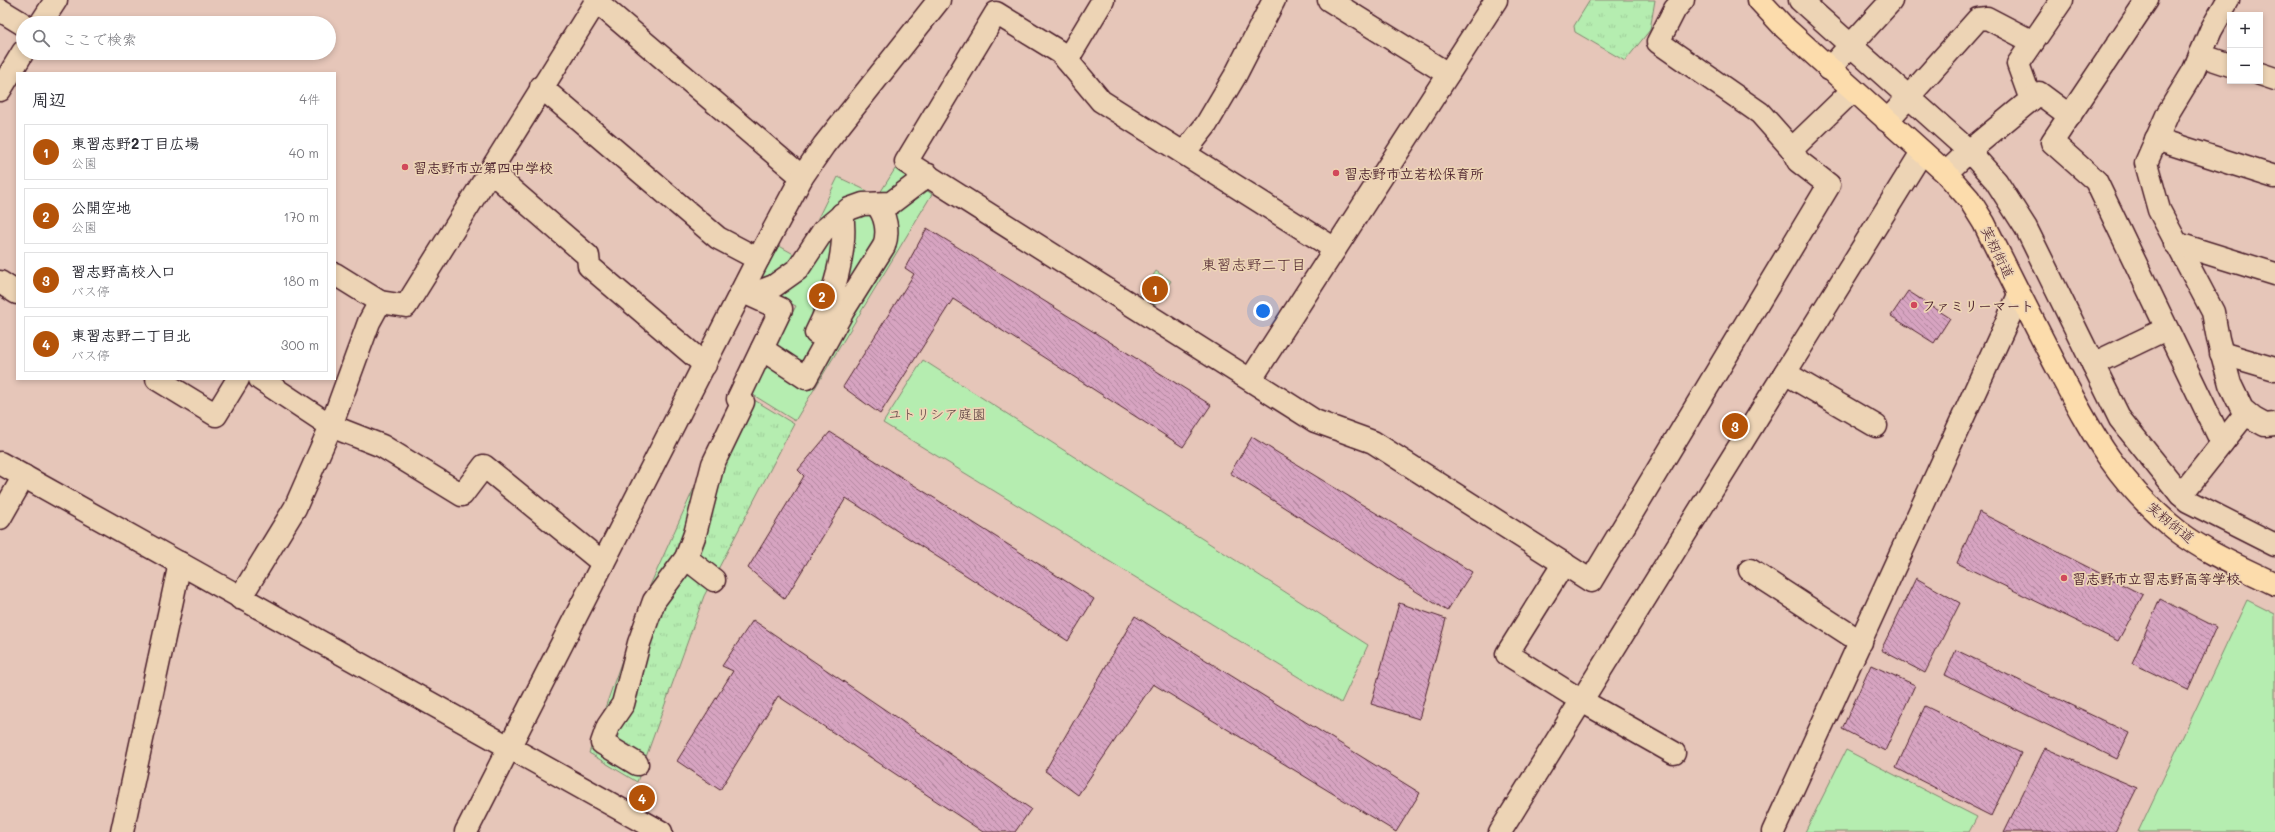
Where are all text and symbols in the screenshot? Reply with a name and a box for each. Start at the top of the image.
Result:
map controls [2227,12,2263,84]
button: + [2227,12,2263,48]
search box [16,16,336,60]
icon: search [30,27,52,49]
text: ここで検索 [62,29,137,49]
button: − [2227,48,2263,84]
text: 周辺 [32,88,66,110]
text: 4件 [299,90,320,107]
text: 東習志野2丁目広場 [71,133,199,153]
text: 1 [43,144,49,161]
text: 40 m [289,144,319,161]
text: 公園 [71,154,97,171]
place label: 習志野市立第四中学校 [413,158,553,177]
marker: 習志野市立第四中学校 [400,162,410,172]
place label: 習志野市立若松保育所 [1344,164,1484,183]
marker: 習志野市立若松保育所 [1331,168,1341,178]
text: 公開空地 [71,197,131,217]
text: 2 [42,208,50,225]
text: 170 m [283,208,319,225]
text: 公園 [71,218,97,235]
street label: 実籾街道 [1977,223,2019,281]
district label: 東習志野二丁目 [1201,254,1307,274]
text: 習志野高校入口 [71,261,176,281]
text: 3 [42,272,50,289]
text: 180 m [283,272,319,289]
pin: 1 [1142,274,1168,304]
pin: 2 [809,281,835,311]
text: バス停 [71,282,110,299]
place label: ファミリーマート [1922,296,2035,315]
marker: ファミリーマート [1909,300,1919,310]
your location [1253,301,1273,321]
text: 東習志野二丁目北 [71,325,191,345]
text: 4 [42,336,50,353]
text: 300 m [281,336,319,353]
text: バス停 [71,346,110,363]
park label: ユトリシア庭園 [888,404,986,423]
pin: 3 [1722,411,1748,441]
street label: 実籾街道 [2143,497,2199,547]
place label: 習志野市立習志野高等学校 [2072,569,2240,588]
marker: 習志野市立習志野高等学校 [2059,573,2069,583]
pin: 4 [629,783,655,813]

